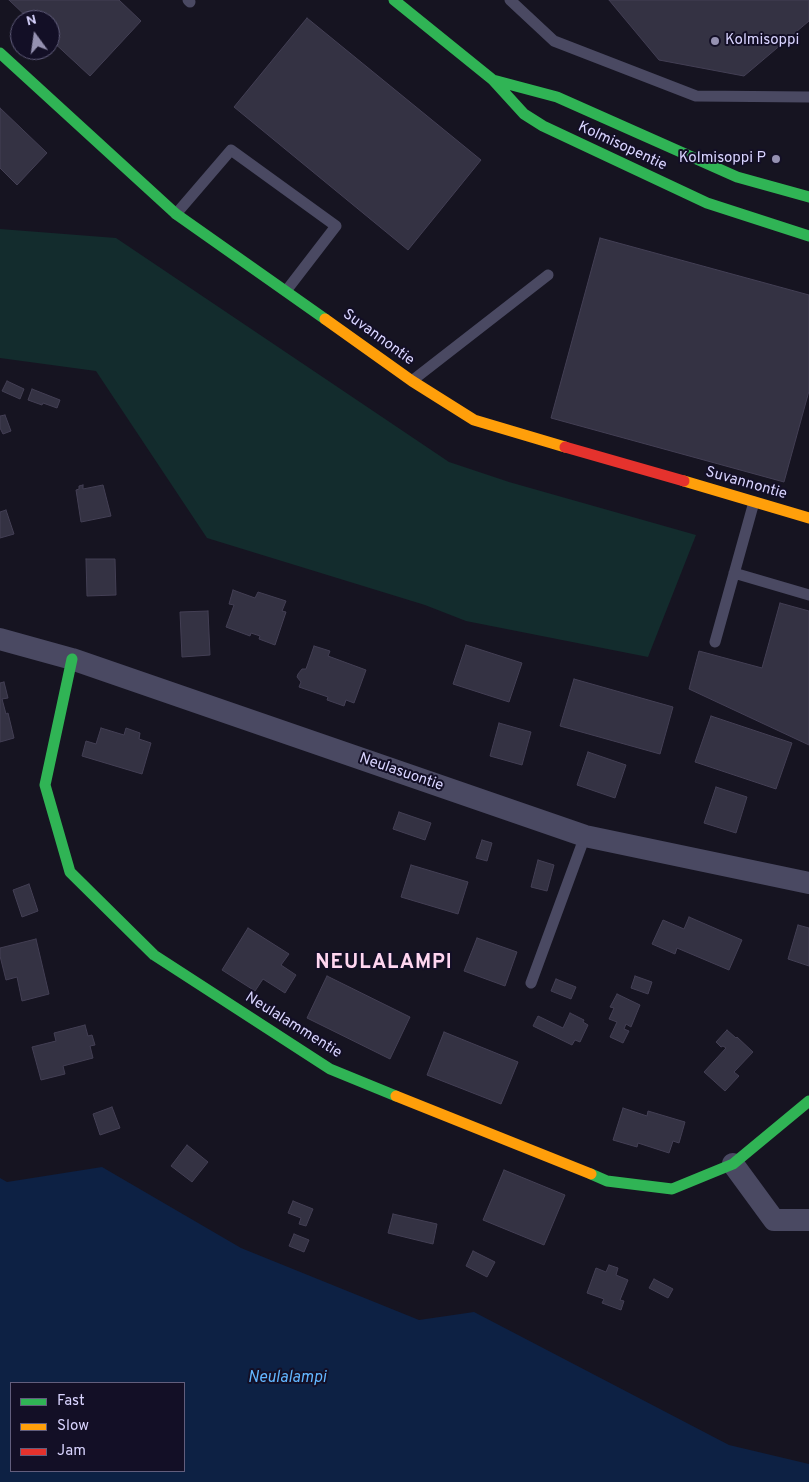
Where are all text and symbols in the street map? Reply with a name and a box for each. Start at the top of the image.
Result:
north arrow [10,10,60,60]
text: N [25,11,38,30]
place label: Kolmisoppi [725,32,799,50]
marker: Kolmisoppi [709,35,721,47]
street label: Kolmisopentie [575,119,669,175]
place label: Kolmisoppi P [679,150,766,168]
marker: Kolmisoppi P [770,153,782,165]
street label: Suvannontie [339,306,417,370]
street label: Suvannontie [703,464,789,504]
street label: Neulasuontie [356,750,446,796]
district label: NEULALAMPI [314,952,454,976]
street label: Neulalammentie [241,989,345,1063]
water label: Neulalampi [248,1369,326,1389]
legend [10,1382,185,1472]
text: Fast [57,1392,85,1411]
text: Slow [57,1417,89,1436]
text: Jam [57,1442,86,1461]

